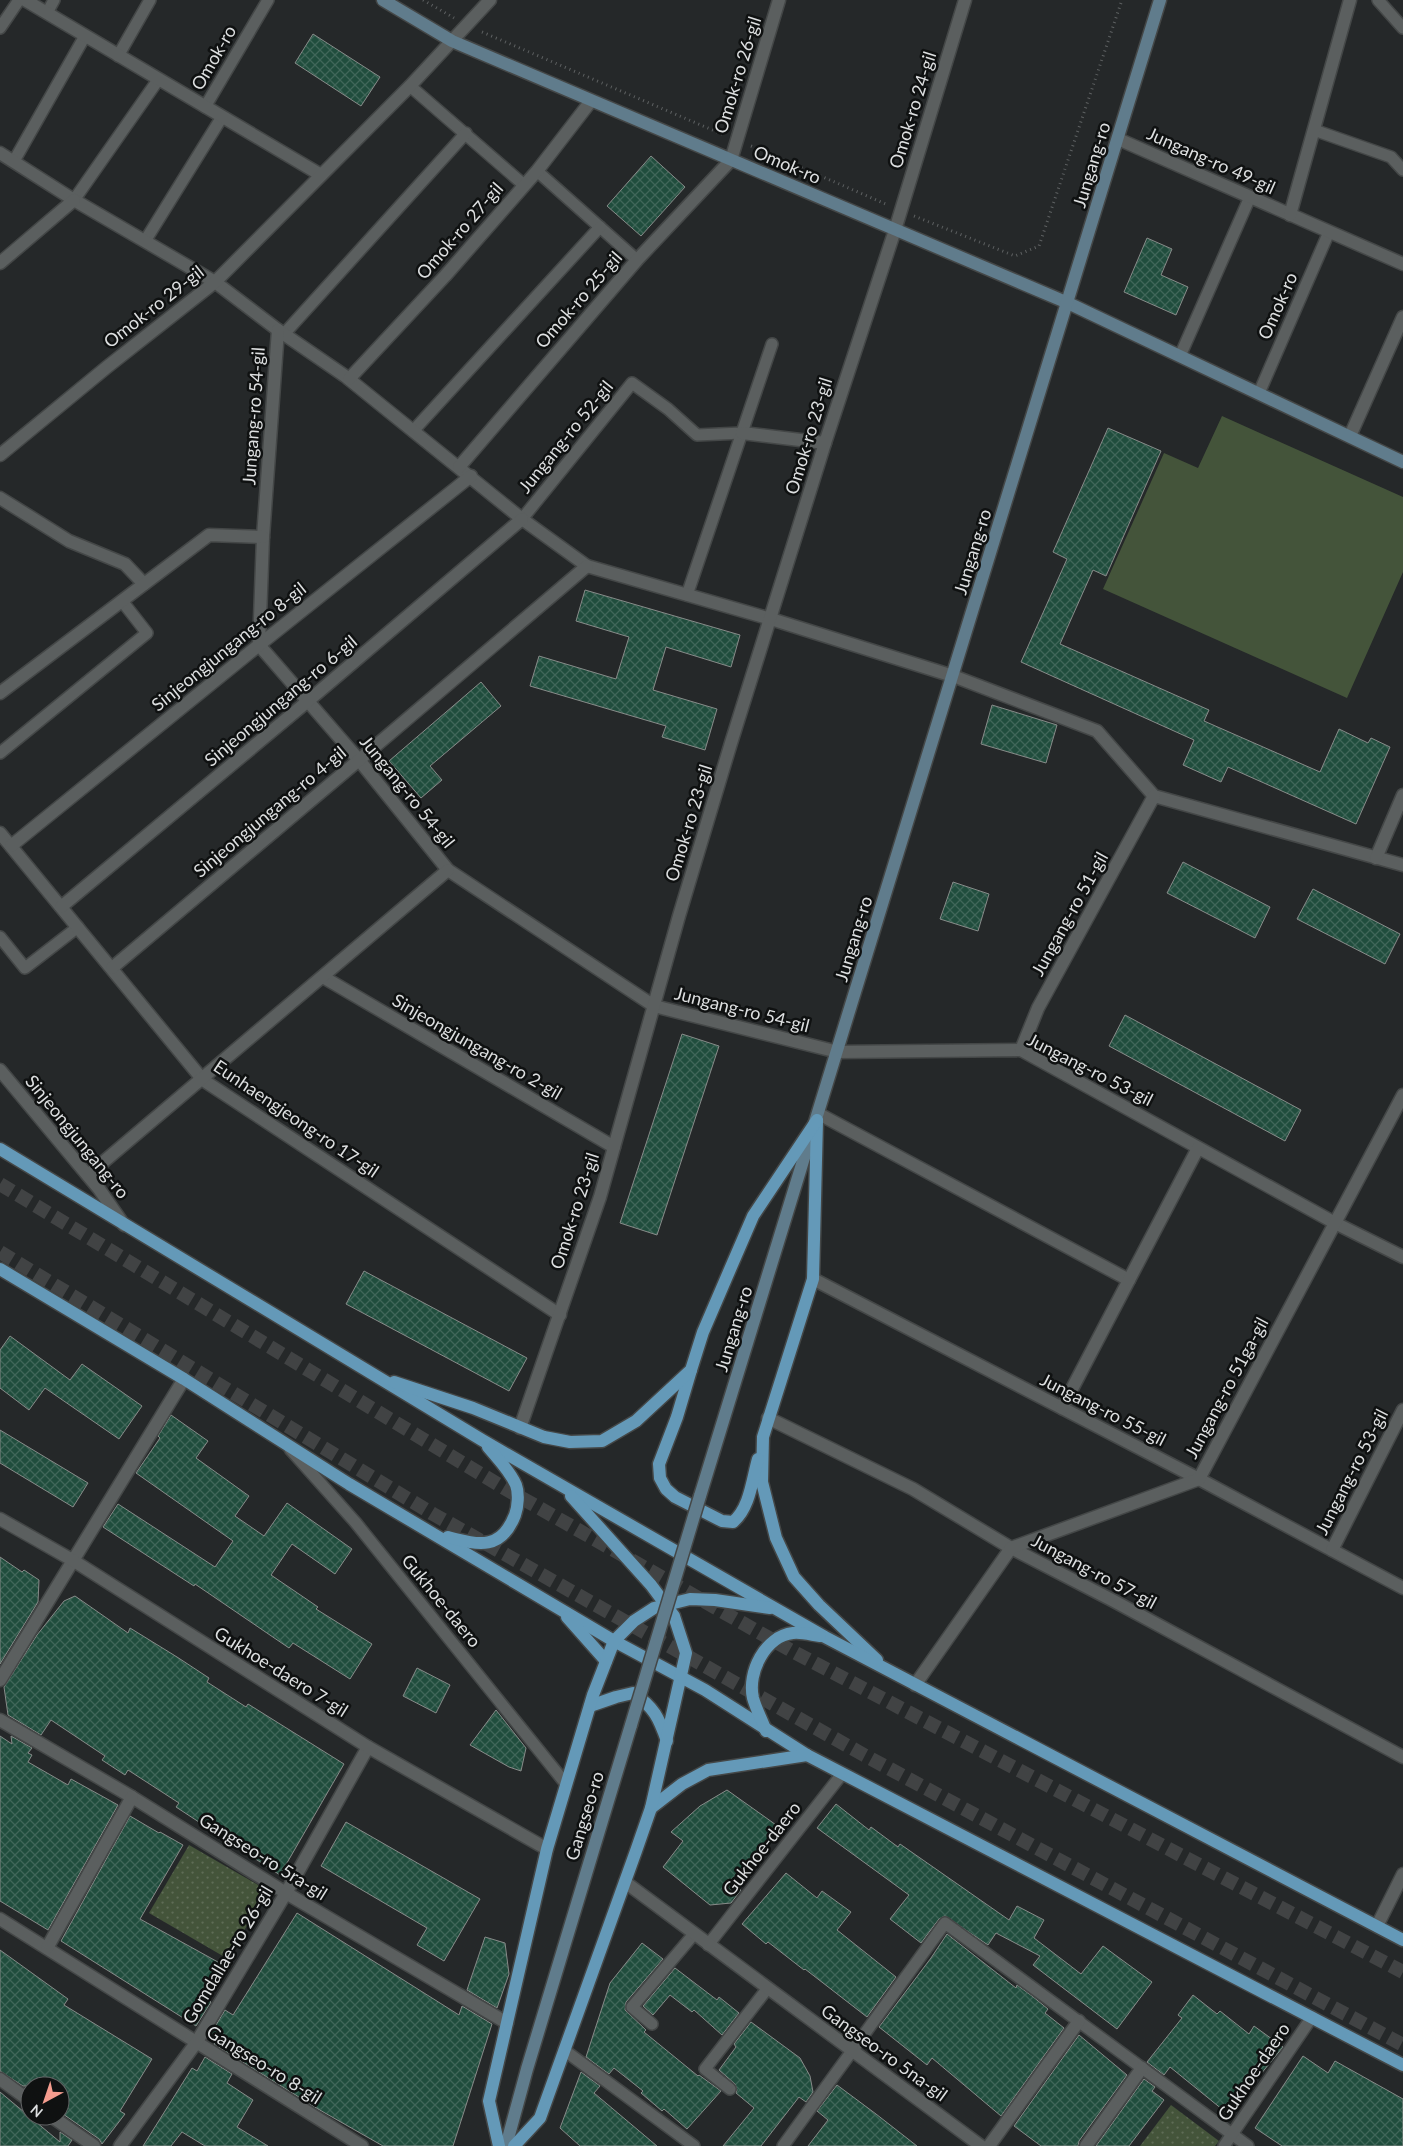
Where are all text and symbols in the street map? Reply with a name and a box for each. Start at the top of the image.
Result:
street label: Omok-ro 26-gil [709,14,765,136]
street label: Omok-ro [186,21,240,94]
street label: Omok-ro 24-gil [884,49,940,171]
street label: Jungang-ro [1068,119,1114,210]
street label: Jungang-ro 49-gil [1144,122,1279,198]
street label: Omok-ro [750,140,824,188]
street label: Omok-ro 27-gil [411,177,507,283]
street label: Omok-ro 25-gil [530,246,626,352]
street label: Omok-ro 29-gil [99,260,208,352]
street label: Omok-ro [1253,269,1302,343]
street label: Jungang-ro 54-gil [237,346,269,486]
street label: Omok-ro 23-gil [780,375,836,497]
street label: Jungang-ro 52-gil [513,376,617,497]
street label: Jungang-ro [949,506,995,597]
street label: Sinjeongjungang-ro 8-gil [147,577,310,715]
street label: Sinjeongjungang-ro 6-gil [200,630,361,770]
street label: Jungang-ro 54-gil [356,731,460,852]
street label: Sinjeongjungang-ro 4-gil [189,741,350,881]
street label: Omok-ro 23-gil [660,762,716,884]
street label: Jungang-ro 51-gil [1026,848,1112,979]
street label: Jungang-ro [830,893,876,984]
street label: Jungang-ro 54-gil [672,982,812,1036]
street label: Sinjeongjungang-ro 2-gil [389,989,566,1104]
street label: Jungang-ro 53-gil [1024,1028,1157,1110]
street label: Eunhaengjeong-ro 17-gil [210,1055,383,1182]
street label: Sinjeongjungang-ro [21,1070,134,1203]
street label: Omok-ro 23-gil [545,1150,603,1272]
street label: Jungang-ro [710,1283,756,1374]
street label: Jungang-ro 51ga-gil [1180,1313,1273,1462]
street label: Jungang-ro 55-gil [1037,1368,1170,1450]
street label: Jungang-ro 53-gil [1310,1405,1392,1538]
street label: Jungang-ro 57-gil [1028,1529,1161,1613]
street label: Gukhoe-daero [397,1549,486,1651]
street label: Gukhoe-daero 7-gil [211,1621,352,1721]
street label: Gangseo-ro [560,1768,608,1863]
street label: Gukhoe-daero [718,1797,805,1900]
street label: Gangseo-ro 5ra-gil [195,1808,332,1904]
street label: Gomdallae-ro 26-gil [177,1881,277,2028]
street label: Gangseo-ro 5na-gil [817,1999,952,2105]
street label: Gukhoe-daero [1212,2018,1294,2125]
street label: Gangseo-ro 8-gil [203,2020,326,2108]
north arrow [20,2076,70,2126]
text: N [27,2101,46,2121]

